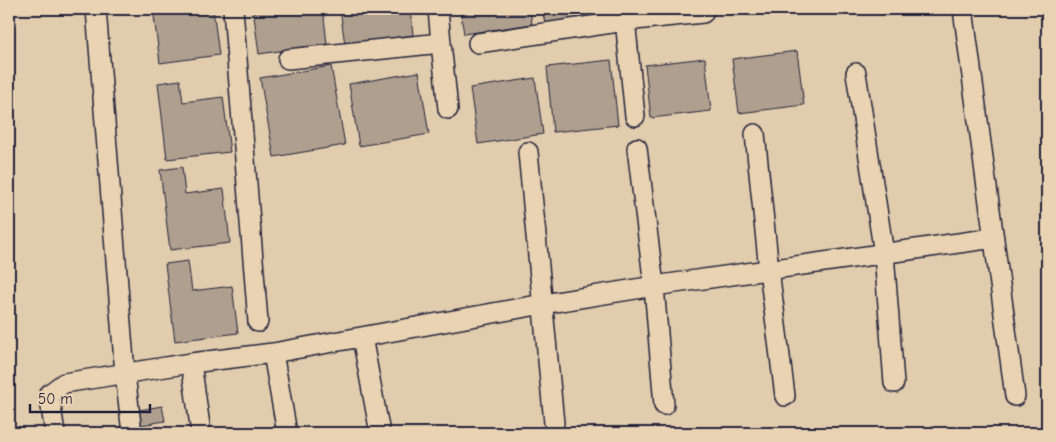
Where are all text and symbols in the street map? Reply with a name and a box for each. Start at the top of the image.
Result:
scale bar [30,382,150,414]
text: 50 m [38,390,73,408]

